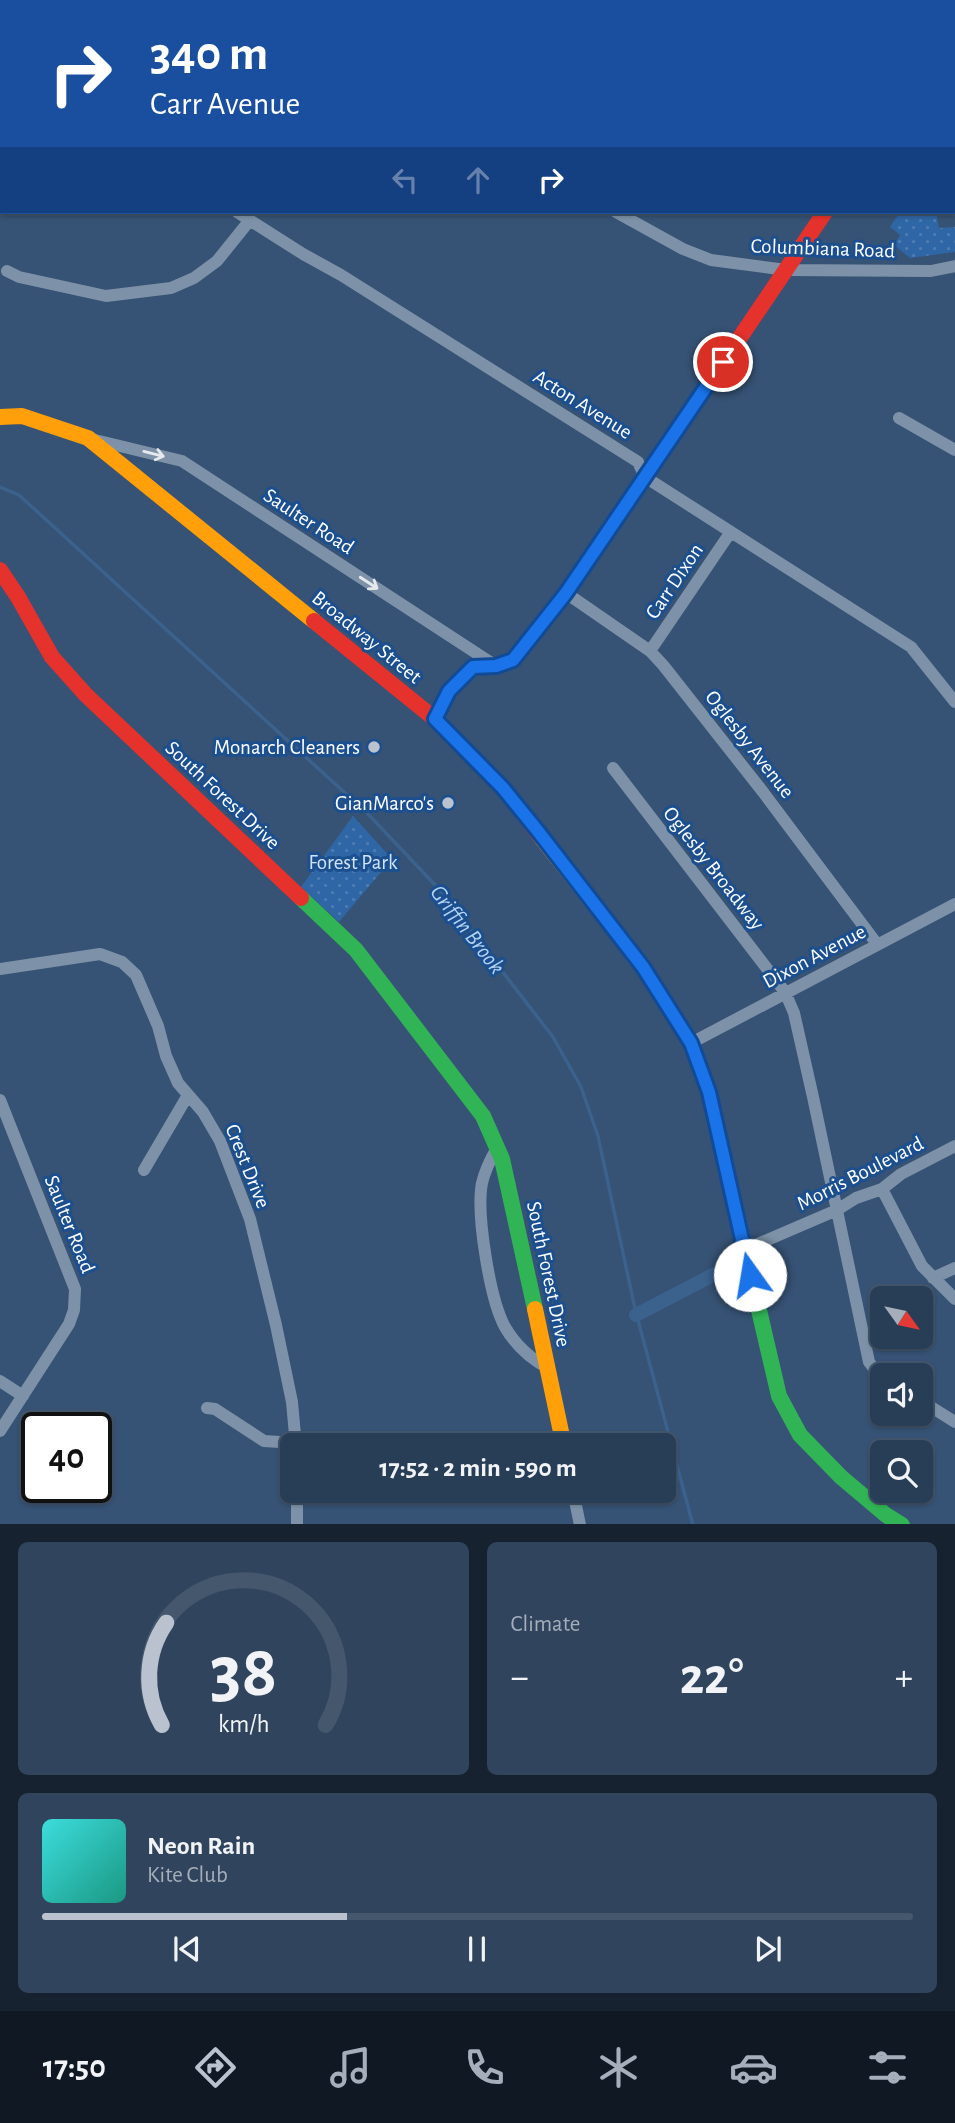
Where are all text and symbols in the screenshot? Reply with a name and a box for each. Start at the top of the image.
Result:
icon: right [35,28,126,119]
text: 340 m [150,30,268,79]
text: Carr Avenue [150,88,300,120]
icon: left [386,161,424,199]
icon: ahead [459,161,497,199]
icon: right [532,161,570,199]
street label: Columbiana Road [750,235,896,262]
pin [693,332,753,392]
icon: arrive [704,343,742,381]
street label: Acton Avenue [530,366,636,443]
one-way arrow [142,448,165,461]
street label: Saulter Road [260,485,358,558]
street label: Carr Dixon [642,540,707,623]
one-way arrow [359,576,378,590]
street label: Broadway Street [308,587,426,688]
street label: Oglesby Avenue [701,686,798,802]
street label: South Forest Drive [161,737,284,854]
place label: Monarch Cleaners [214,737,360,758]
marker: Monarch Cleaners [366,739,382,755]
place label: GianMarco's [335,793,434,814]
marker: GianMarco's [440,795,456,811]
street label: Oglesby Broadway [659,803,768,934]
park label: Forest Park [308,852,398,873]
water label: Griffin Brook [425,881,509,979]
street label: Dixon Avenue [759,921,869,992]
street label: Crest Drive [221,1121,274,1211]
street label: Morris Boulevard [794,1133,927,1214]
street label: Saulter Road [40,1172,99,1276]
street label: South Forest Drive [523,1199,574,1349]
position arrow [713,1238,787,1312]
north arrow [870,1286,933,1349]
map controls [870,1286,933,1503]
button: sound [870,1363,933,1426]
speed limit sign: 40 [21,1412,112,1503]
button: search [870,1440,933,1503]
text: 17:52 · 2 min · 590 m [379,1455,577,1481]
text: Climate [511,1613,580,1636]
text: 38 [210,1637,277,1710]
text: 22° [680,1651,744,1703]
text: − [511,1659,529,1697]
text: + [895,1659,913,1697]
text: km/h [217,1711,269,1736]
text: Neon Rain [147,1833,255,1859]
text: Kite Club [147,1864,228,1887]
icon: previous [168,1930,206,1968]
icon: pause [458,1930,496,1968]
icon: next [749,1930,787,1968]
icon: directions [191,2043,240,2092]
icon: music [326,2043,375,2092]
icon: phone [460,2043,509,2092]
icon: climate [594,2043,643,2092]
icon: car [729,2043,778,2092]
icon: filters [863,2043,912,2092]
text: 17:50 [43,2051,106,2083]

